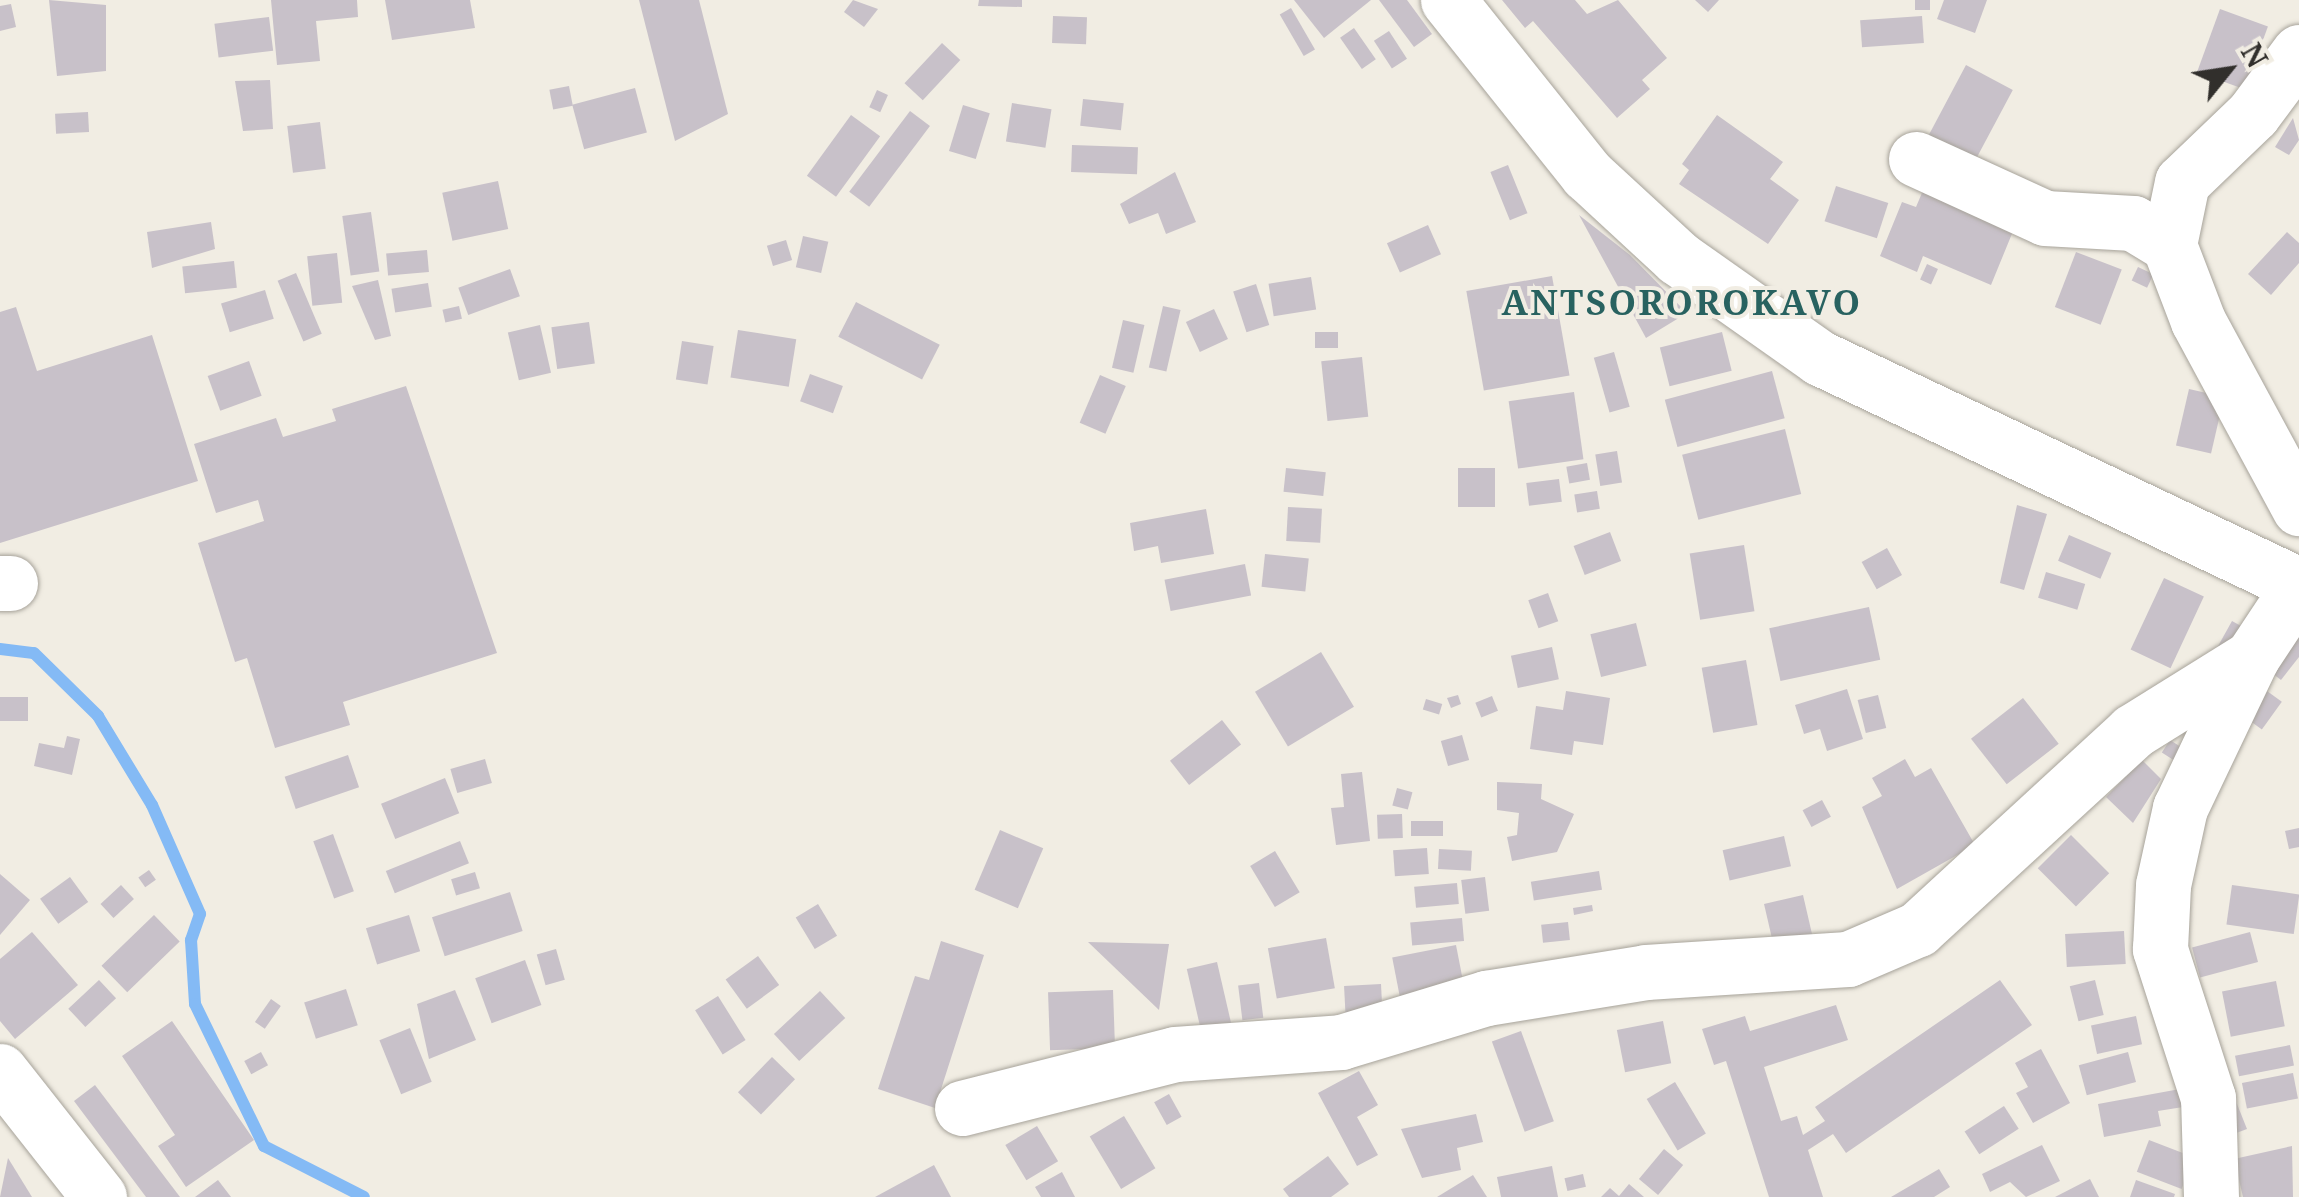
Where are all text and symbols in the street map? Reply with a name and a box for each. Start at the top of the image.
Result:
north arrow [2179,20,2279,120]
text: N [2233,36,2277,74]
district label: ANTSOROROKAVO [1501,281,1863,323]

